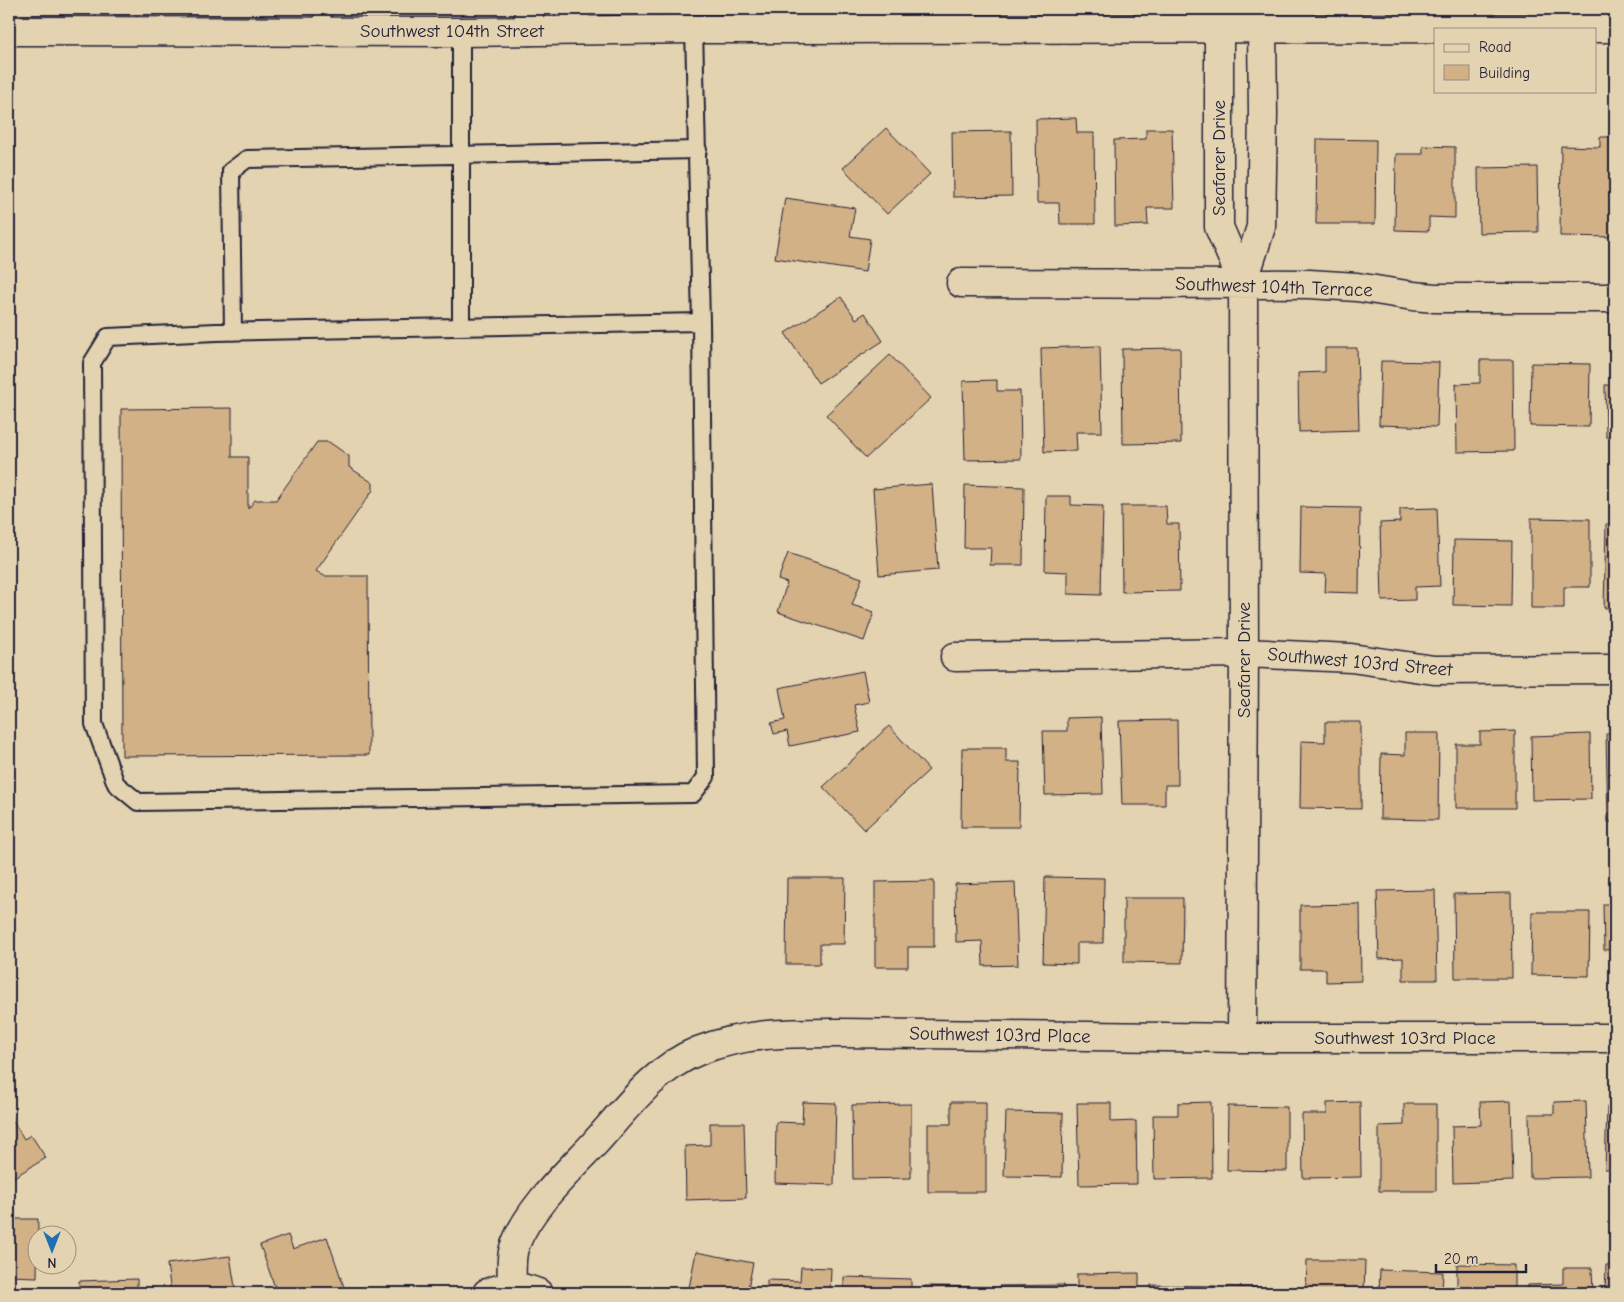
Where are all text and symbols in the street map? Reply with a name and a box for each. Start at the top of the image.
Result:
street label: Southwest 104th Street [360,20,545,42]
legend [1434,28,1596,92]
text: Road [1479,38,1511,56]
text: Building [1479,64,1530,82]
street label: Seafarer Drive [1208,100,1230,216]
street label: Southwest 104th Terrace [1175,273,1373,301]
street label: Seafarer Drive [1233,602,1255,718]
street label: Southwest 103rd Street [1267,643,1454,681]
street label: Southwest 103rd Place [909,1022,1091,1048]
street label: Southwest 103rd Place [1314,1027,1496,1049]
north arrow [28,1224,78,1274]
scale bar [1436,1242,1526,1274]
text: 20 m [1444,1250,1478,1268]
text: N [47,1254,57,1271]

